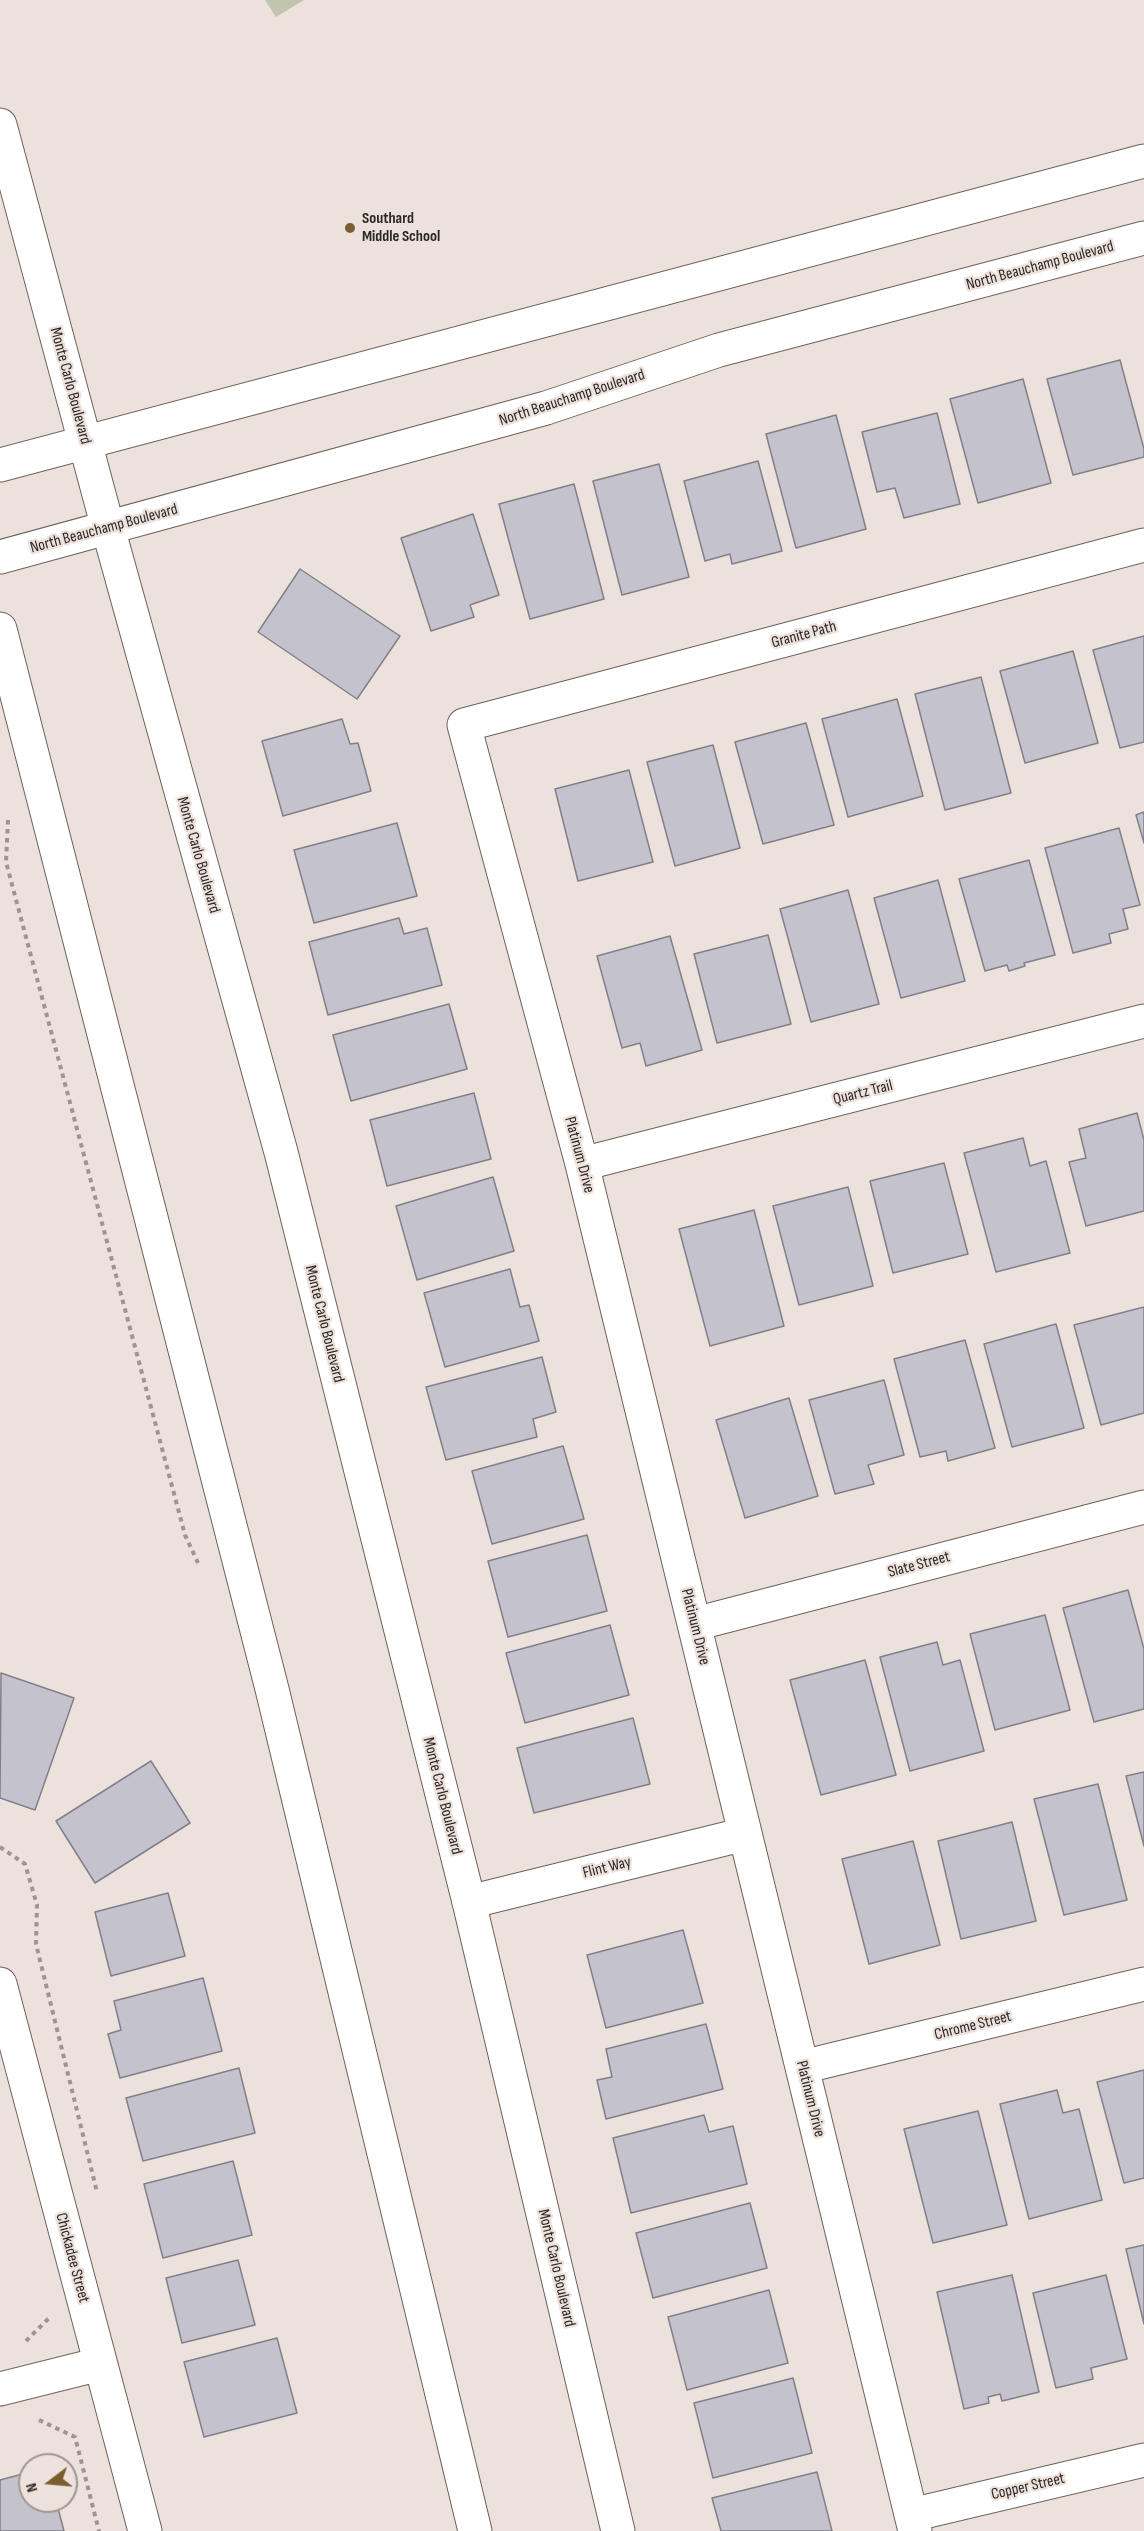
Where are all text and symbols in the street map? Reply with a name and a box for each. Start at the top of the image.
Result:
place label: Southard Middle School [362,209,440,247]
marker: Southard Middle School [343,221,357,235]
street label: North Beauchamp Boulevard [964,237,1116,295]
street label: Monte Carlo Boulevard [45,326,95,446]
street label: North Beauchamp Boulevard [497,365,647,431]
street label: North Beauchamp Boulevard [28,500,180,558]
street label: Granite Path [769,617,839,653]
street label: Monte Carlo Boulevard [172,795,224,915]
street label: Quartz Trail [831,1076,895,1110]
street label: Platinum Drive [560,1115,598,1195]
street label: Monte Carlo Boulevard [300,1263,348,1385]
street label: Slate Street [886,1548,952,1582]
street label: Platinum Drive [676,1587,714,1667]
street label: Monte Carlo Boulevard [418,1735,466,1857]
street label: Flint Way [581,1853,633,1883]
street label: Chrome Street [933,2007,1013,2045]
street label: Platinum Drive [791,2059,829,2139]
street label: Monte Carlo Boulevard [533,2207,579,2329]
street label: Chickadee Street [51,2211,93,2305]
north arrow [18,2453,78,2513]
street label: Copper Street [989,2469,1067,2505]
text: N [22,2481,42,2494]

